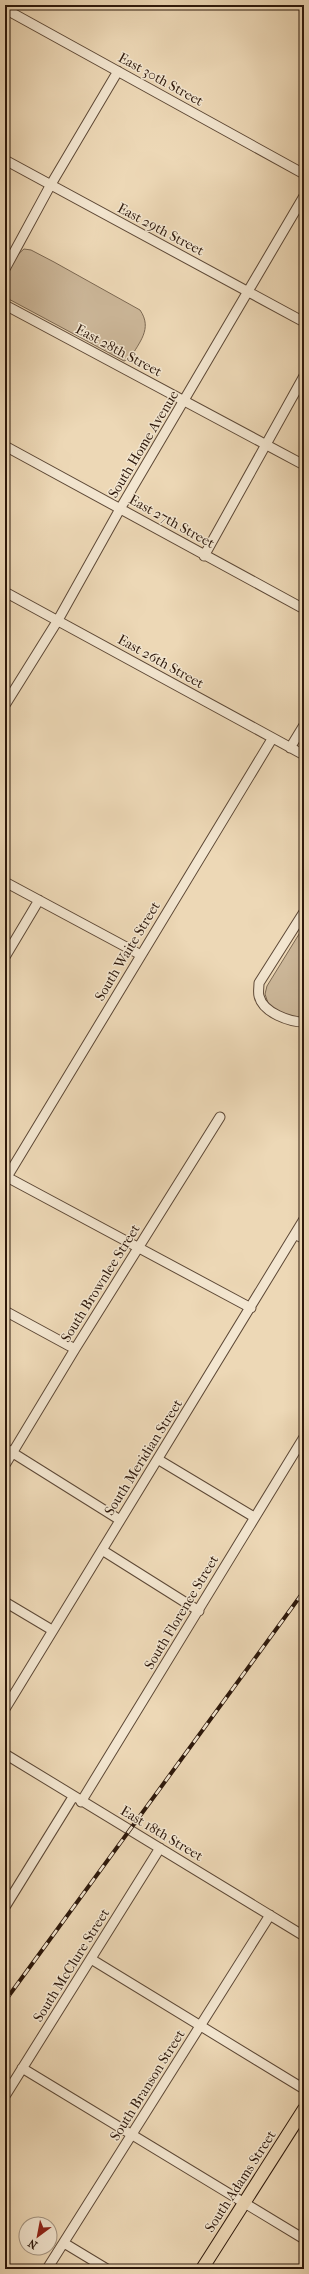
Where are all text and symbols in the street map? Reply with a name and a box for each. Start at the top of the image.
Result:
street label: East 30th Street [115,49,206,110]
street label: East 29th Street [115,200,207,259]
street label: East 28th Street [73,321,165,380]
street label: South Home Avenue [105,387,182,501]
street label: East 27th Street [126,491,217,552]
street label: East 26th Street [115,631,207,692]
street label: South Waite Street [91,898,164,1004]
street label: South Brownlee Street [57,1221,144,1345]
street label: South Meridian Street [101,1396,186,1519]
street label: South Florence Street [141,1552,222,1672]
street label: East 18th Street [117,1802,206,1865]
street label: South McClure Street [30,1905,113,2025]
street label: South Branson Street [106,2027,189,2144]
street label: South Adams Street [201,2127,280,2235]
north arrow [18,2216,58,2256]
text: N [25,2236,40,2252]

